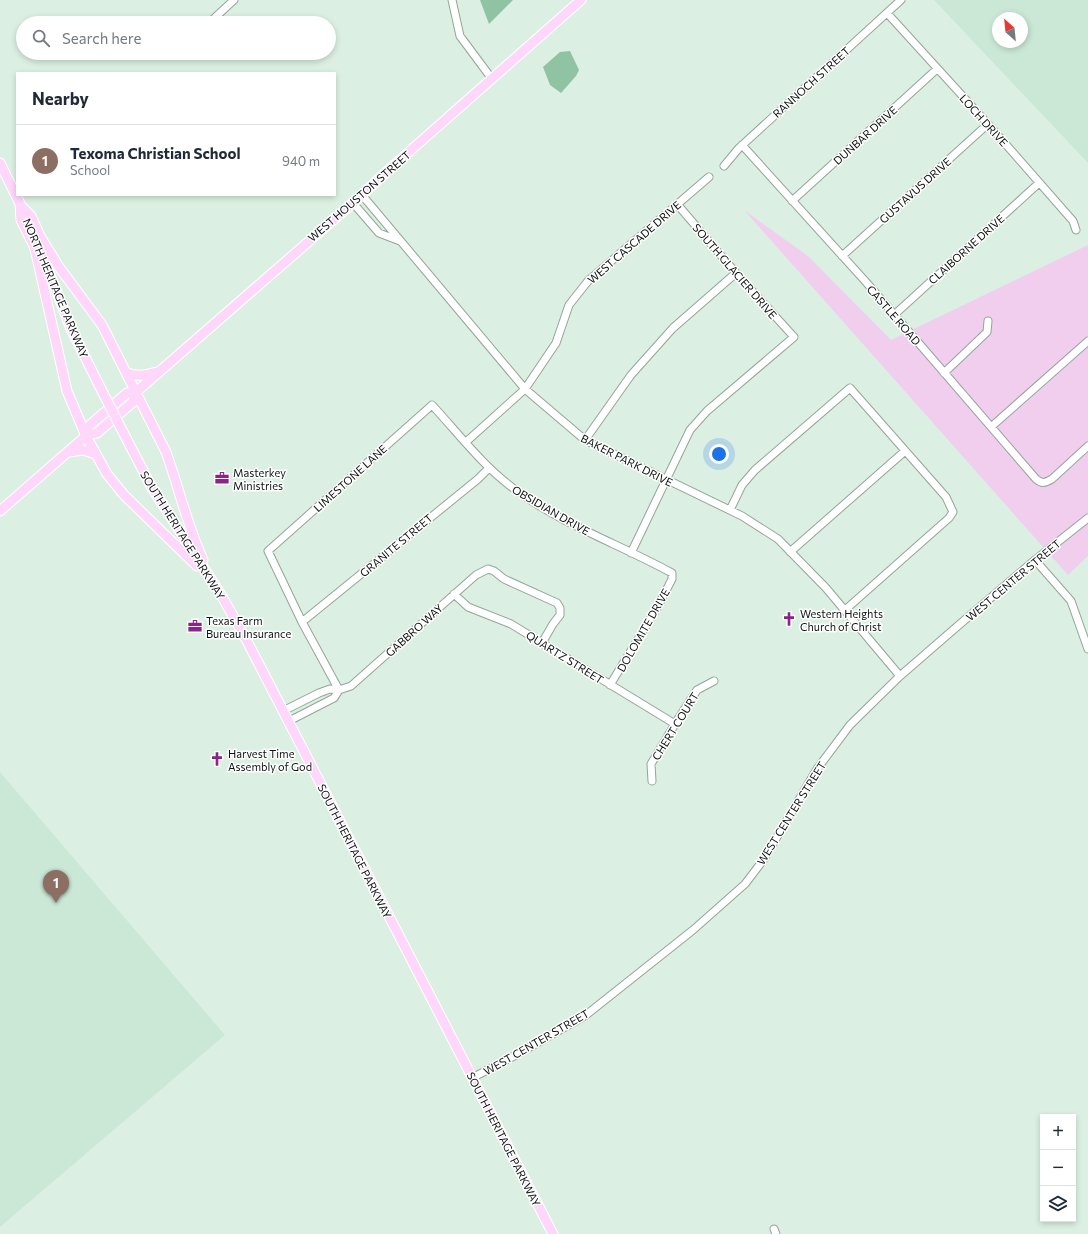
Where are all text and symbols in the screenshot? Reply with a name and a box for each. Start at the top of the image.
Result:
north arrow [992,12,1028,48]
search box [16,16,336,60]
icon: search [30,27,52,49]
text: Search here [62,29,141,47]
street label: RANNOCH STREET [770,44,852,120]
text: Nearby [32,88,89,109]
street label: LOCH DRIVE [957,91,1011,149]
street label: DUNBAR DRIVE [830,103,900,167]
text: Texoma Christian School [70,144,241,162]
street label: WEST HOUSTON STREET [305,148,413,244]
text: 1 [42,153,48,169]
text: 940 m [282,153,320,169]
street label: GUSTAVUS DRIVE [876,154,954,226]
text: School [70,162,110,178]
street label: WEST CASCADE DRIVE [585,198,683,286]
street label: CLAIBORNE DRIVE [925,212,1007,286]
street label: NORTH HERITAGE PARKWAY [21,216,91,360]
street label: SOUTH GLACIER DRIVE [690,221,780,321]
street label: CASTLE ROAD [864,282,924,348]
street label: BAKER PARK DRIVE [579,431,675,489]
street label: LIMESTONE LANE [311,442,389,514]
your location [709,444,729,464]
place label: Masterkey Ministries [233,466,286,492]
street label: SOUTH HERITAGE PARKWAY [138,468,228,602]
office icon: Masterkey Ministries [214,470,230,486]
street label: OBSIDIAN DRIVE [510,483,592,537]
street label: GRANITE STREET [357,511,435,579]
street label: WEST CENTER STREET [963,537,1063,623]
street label: DOLOMITE DRIVE [614,586,672,674]
street label: GABBRO WAY [383,601,445,659]
place label: Western Heights Church of Christ [800,607,883,633]
church icon: Western Heights Church of Christ [781,611,797,627]
place label: Texas Farm Bureau Insurance [206,614,292,640]
office icon: Texas Farm Bureau Insurance [187,618,203,634]
street label: QUARTZ STREET [524,628,606,686]
street label: CHERT COURT [649,690,701,762]
place label: Harvest Time Assembly of God [228,747,312,773]
church icon: Harvest Time Assembly of God [209,751,225,767]
street label: WEST CENTER STREET [754,759,828,867]
street label: SOUTH HERITAGE PARKWAY [315,782,395,920]
pin: 1 [43,870,69,903]
street label: WEST CENTER STREET [481,1006,591,1078]
street label: SOUTH HERITAGE PARKWAY [464,1070,544,1208]
map controls [1040,1114,1076,1222]
button: + [1040,1114,1076,1150]
button: − [1040,1150,1076,1186]
button: layers [1040,1186,1076,1222]

